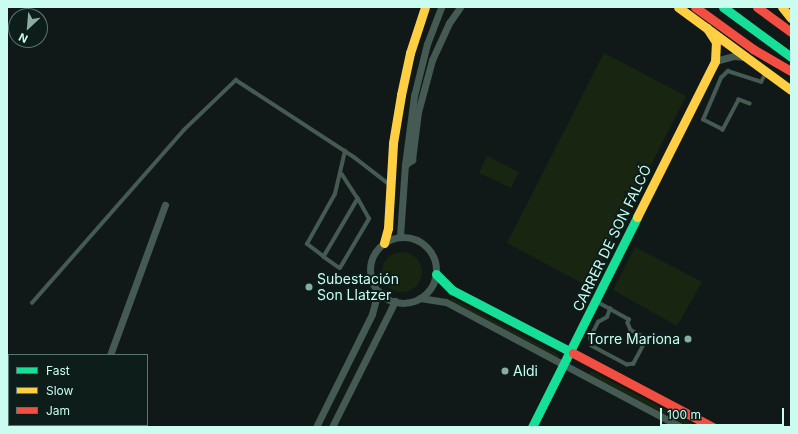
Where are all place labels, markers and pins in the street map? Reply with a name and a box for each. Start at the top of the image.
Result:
place label: Subestación Son Llatzer [317,271,399,304]
marker: Subestación Son Llatzer [304,282,314,292]
place label: Torre Mariona [587,331,680,347]
marker: Torre Mariona [683,334,693,344]
place label: Aldi [513,363,538,379]
marker: Aldi [500,366,510,376]

